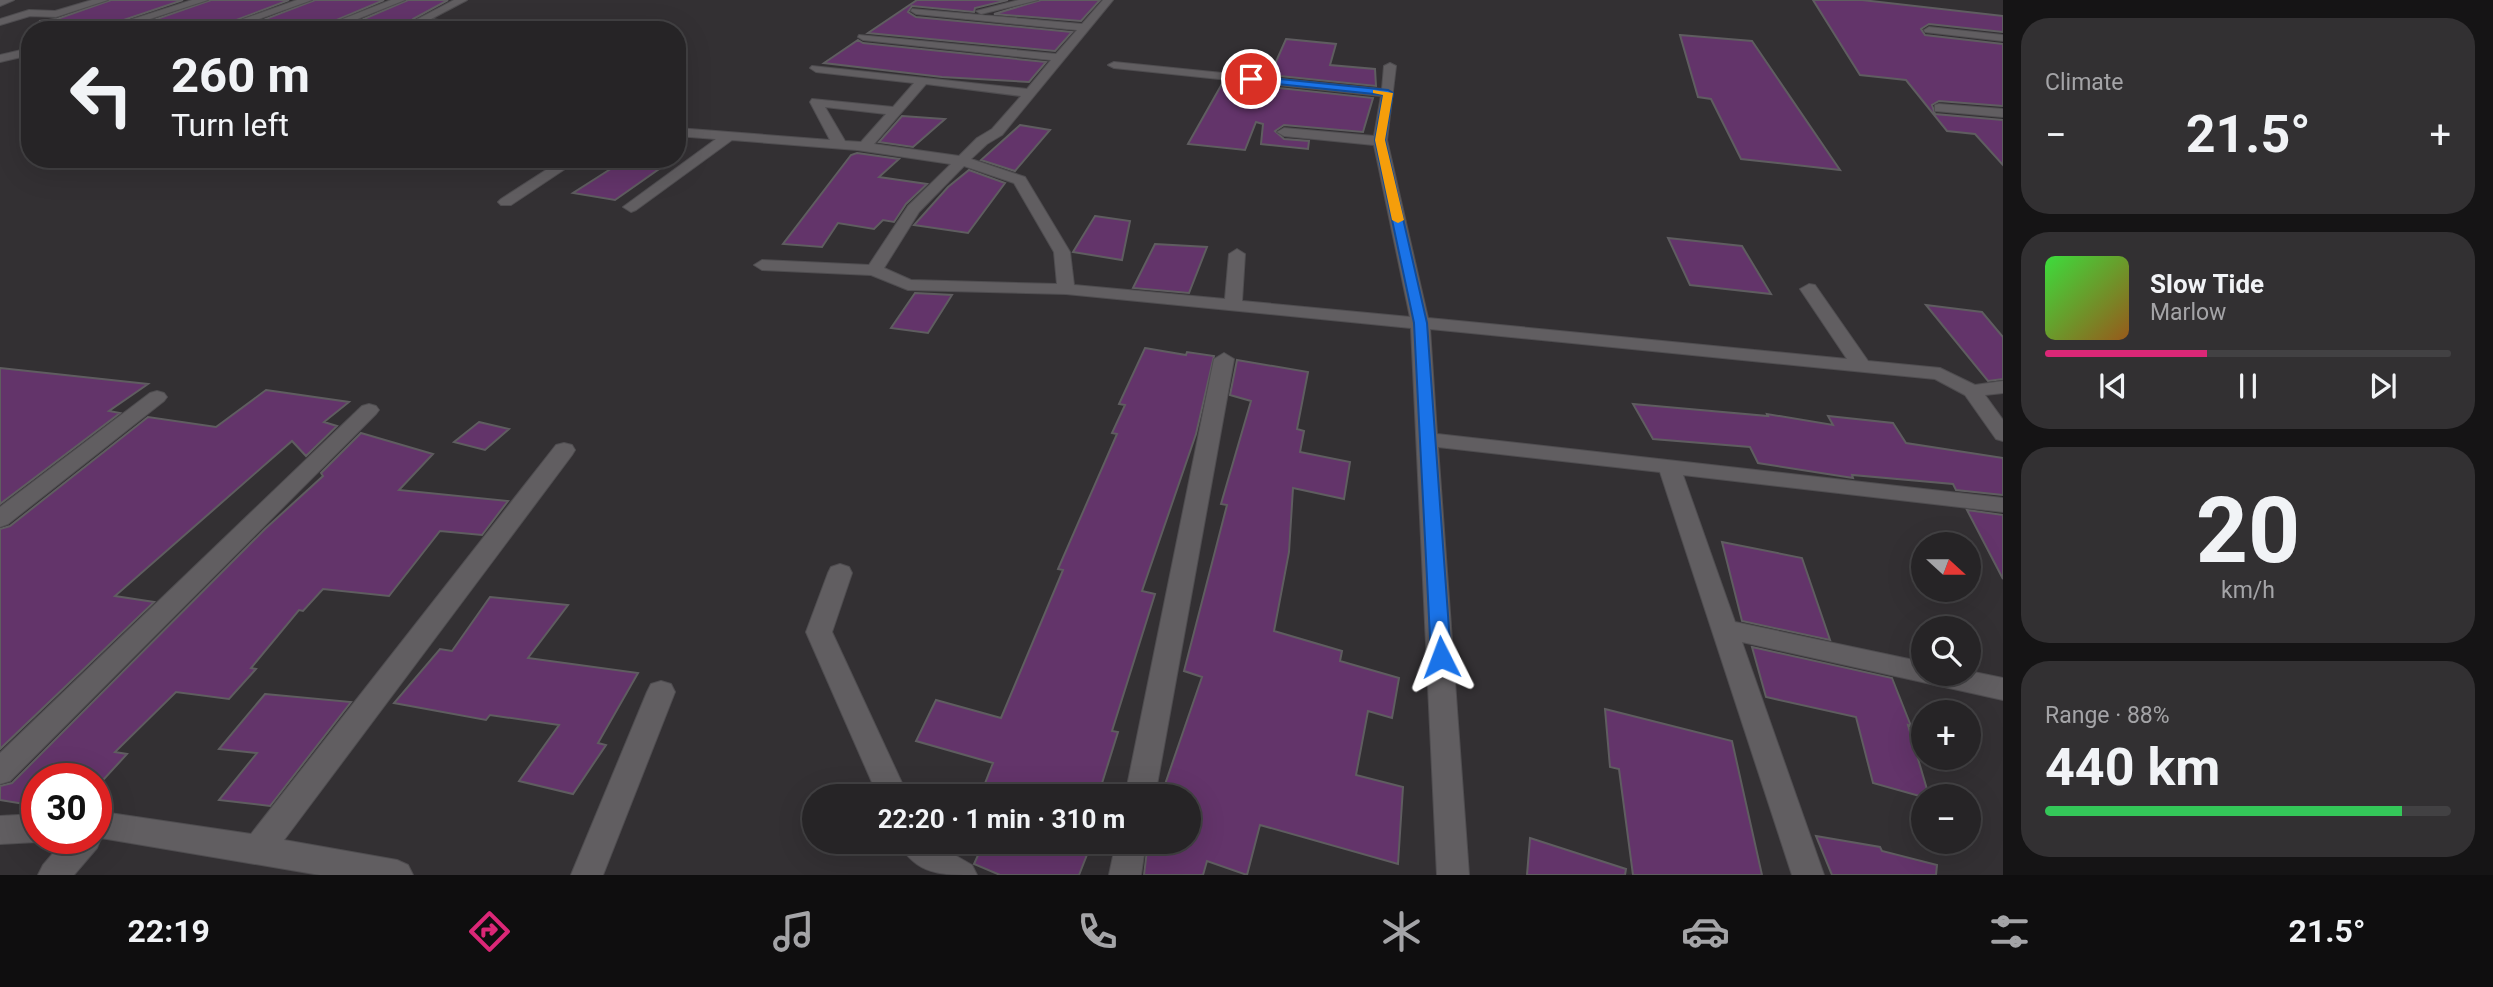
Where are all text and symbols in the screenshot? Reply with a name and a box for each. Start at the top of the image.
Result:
text: 260 m [171,47,310,104]
icon: left [56,49,147,140]
pin [1221,49,1281,109]
icon: arrive [1232,60,1270,98]
text: Climate [2045,69,2124,96]
text: 21.5° [2186,104,2311,165]
text: Turn left [171,106,289,144]
text: − [2045,113,2067,157]
text: + [2429,113,2451,157]
text: Slow Tide [2150,269,2264,299]
text: Marlow [2150,299,2226,326]
icon: previous [2094,367,2132,405]
icon: pause [2229,367,2267,405]
icon: next [2364,367,2402,405]
text: 20 [2196,478,2300,584]
north arrow [1911,532,1981,602]
map controls [1911,532,1981,854]
text: km/h [2221,577,2275,604]
button: search [1911,616,1981,686]
position arrow [1404,620,1478,694]
button: + [1911,700,1981,770]
text: Range · 88% [2045,702,2170,729]
text: 440 km [2045,737,2220,798]
speed limit sign: 30 [21,763,112,854]
button: − [1911,784,1981,854]
text: 22:20 · 1 min · 310 m [878,804,1125,834]
icon: directions [465,907,514,956]
icon: music [769,907,818,956]
icon: phone [1073,907,1122,956]
icon: climate [1377,907,1426,956]
icon: car [1681,907,1730,956]
icon: filters [1985,907,2034,956]
text: 22:19 [127,912,210,950]
text: 21.5° [2289,912,2365,950]

